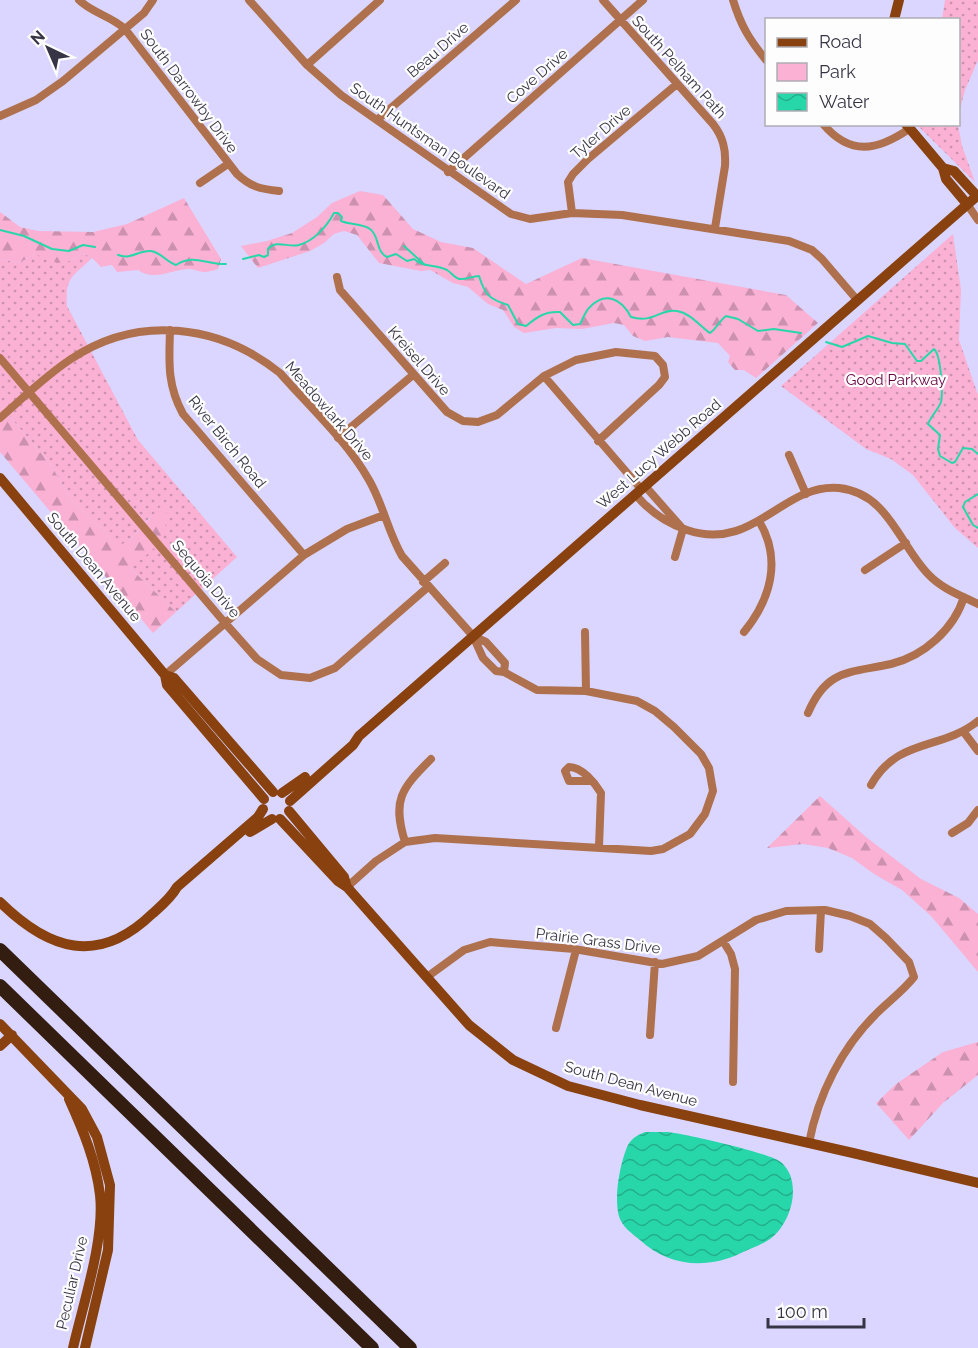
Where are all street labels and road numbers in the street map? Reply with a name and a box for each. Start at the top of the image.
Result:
street label: South Pelham Path [628,12,730,122]
street label: Beau Drive [404,18,473,82]
street label: South Darrowby Drive [136,25,242,157]
street label: Cove Drive [503,44,571,107]
street label: South Huntsman Boulevard [347,79,513,203]
street label: Tyler Drive [567,101,635,163]
street label: Kreisel Drive [384,323,454,400]
street label: Meadowlark Drive [281,358,377,464]
street label: River Birch Road [184,392,270,492]
street label: West Lucy Webb Road [593,395,725,513]
street label: South Dean Avenue [43,509,145,625]
street label: Sequoia Drive [168,536,244,622]
street label: Prairie Grass Drive [535,924,662,958]
street label: South Dean Avenue [563,1058,700,1110]
street label: Peculiar Drive [53,1234,92,1331]

